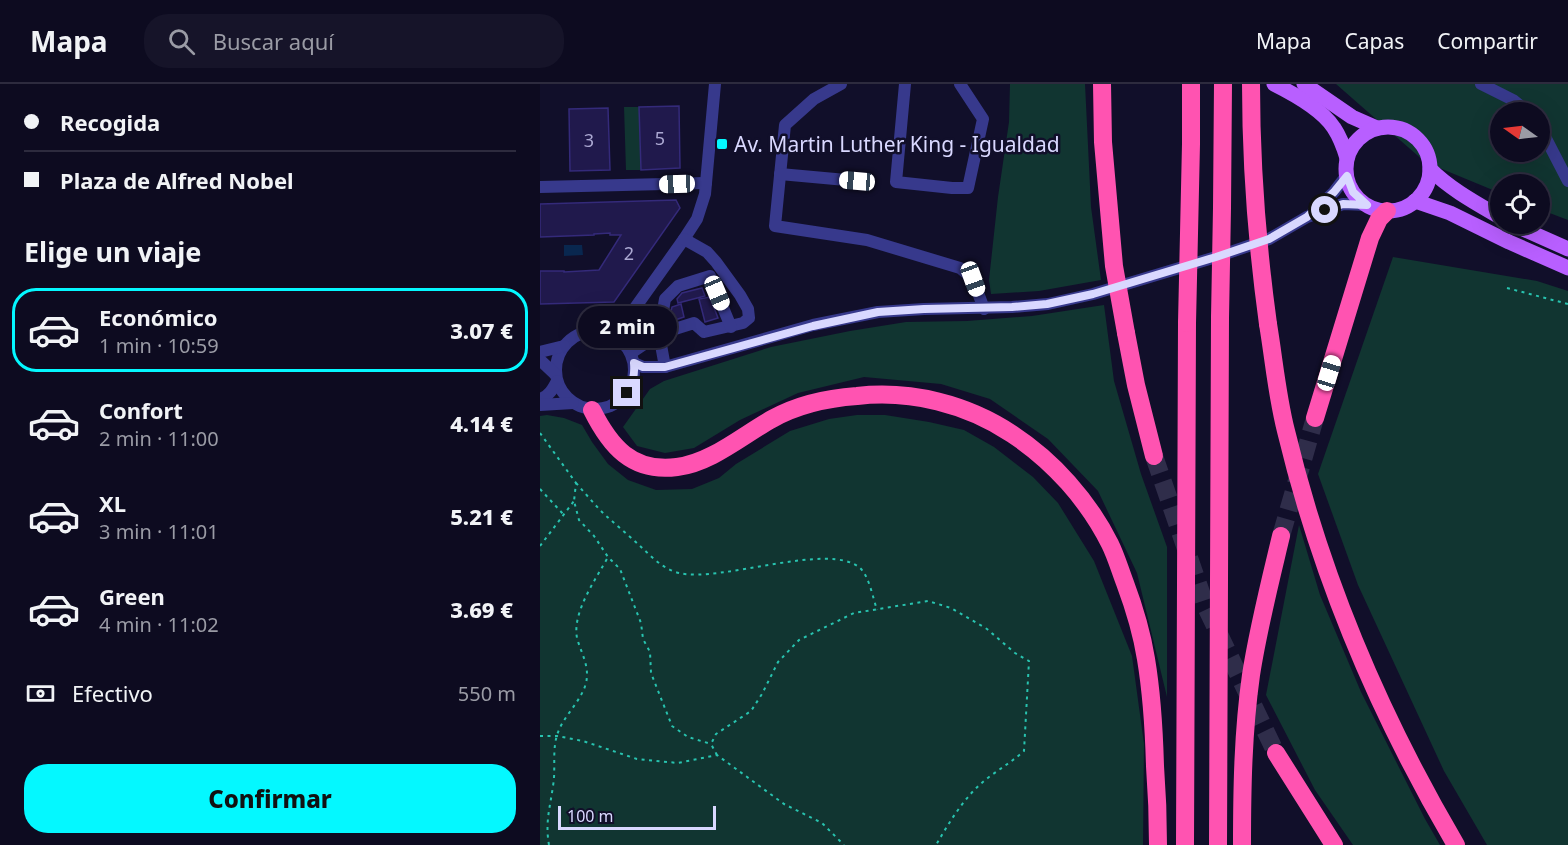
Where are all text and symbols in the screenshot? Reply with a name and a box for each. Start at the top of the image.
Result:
search box [144,14,564,68]
text: Mapa [30,22,108,60]
icon: search [165,25,198,58]
text: Buscar aquí [213,26,334,56]
text: Mapa [1256,27,1312,55]
text: Capas [1345,27,1404,55]
text: Compartir [1437,27,1538,55]
north arrow [1490,102,1550,162]
map controls [1490,102,1550,234]
text: Recogida [60,107,160,137]
house number: 5 [655,126,665,150]
house number: 3 [584,128,594,152]
place label: Av. Martin Luther King - Igualdad [734,130,1060,158]
marker: Av. Martin Luther King - Igualdad [715,137,729,151]
text: Plaza de Alfred Nobel [60,165,294,195]
car [838,170,876,192]
car [659,174,695,194]
button: locate [1490,174,1550,234]
route start [1311,196,1338,223]
text: Elige un viaje [24,233,201,270]
house number: 2 [624,241,634,265]
car [958,259,988,299]
car [702,273,732,313]
text: Económico [99,302,218,332]
icon: car [27,303,81,357]
callout: 2 min [578,306,676,348]
text: 2 min [600,313,655,340]
text: 3.07 € [450,315,513,345]
text: 1 min · 10:59 [99,332,219,359]
car [1315,353,1343,393]
route end [613,379,640,406]
text: Confort [99,395,183,425]
icon: car [27,396,81,450]
text: 4.14 € [450,408,513,438]
text: 2 min · 11:00 [99,425,219,452]
text: XL [99,488,126,518]
icon: car [27,489,81,543]
text: 5.21 € [450,501,513,531]
text: 3 min · 11:01 [99,518,219,545]
text: Green [99,581,165,611]
icon: car [27,582,81,636]
text: 3.69 € [450,594,513,624]
text: 4 min · 11:02 [99,611,219,638]
icon: cash [24,677,57,710]
text: Efectivo [72,678,153,708]
text: 550 m [458,680,516,707]
button: Confirmar [24,764,516,833]
scale bar [558,803,716,830]
text: 100 m [567,805,614,827]

